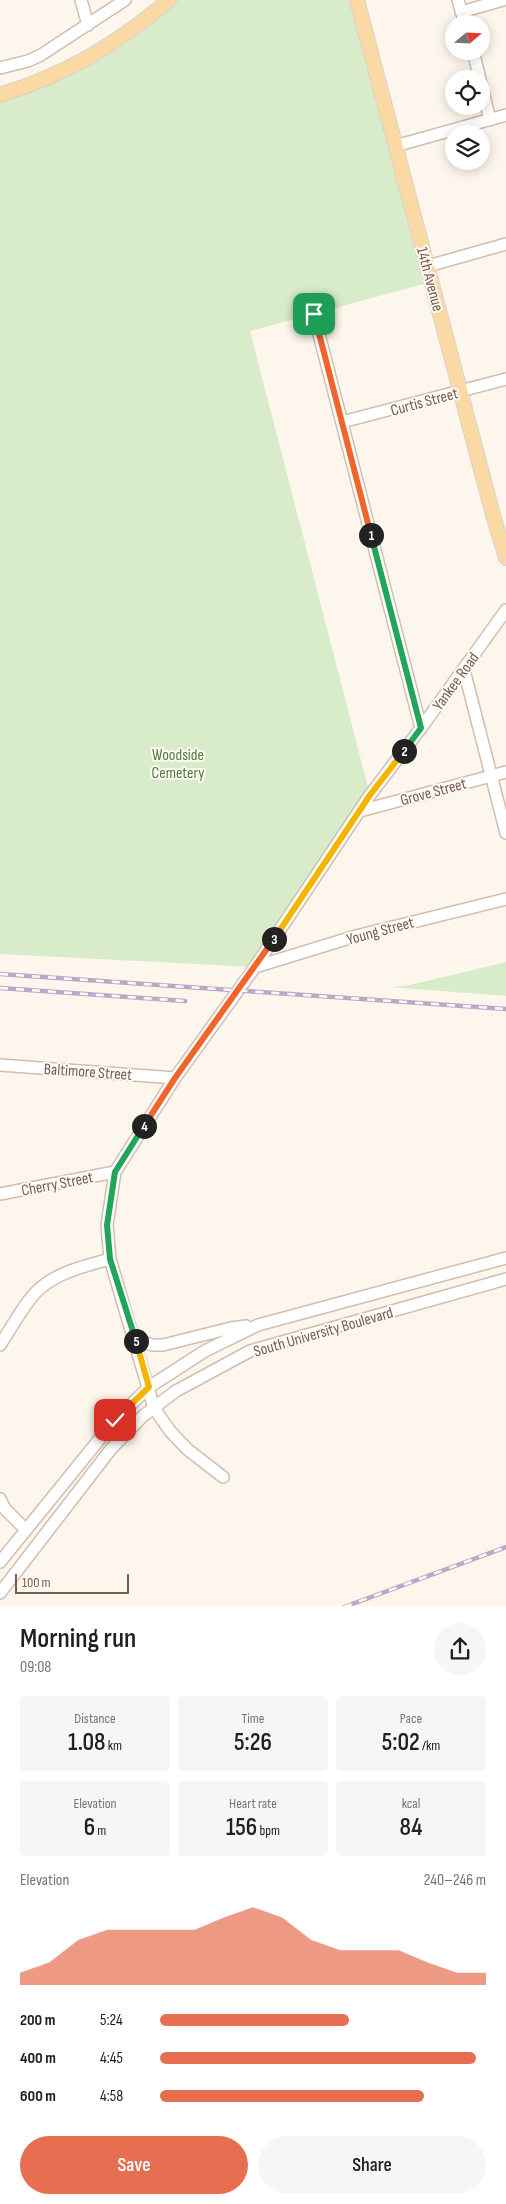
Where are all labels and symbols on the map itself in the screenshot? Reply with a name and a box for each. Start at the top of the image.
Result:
north arrow [445,15,490,60]
street label: 14th Avenue [412,245,447,314]
pin [293,293,335,335]
street label: Curtis Street [389,384,460,421]
pin: 1 [358,522,384,548]
street label: Yankee Road [429,649,484,715]
pin: 2 [392,738,416,764]
park label: Woodside Cemetery [152,746,204,783]
street label: Grove Street [398,774,469,810]
street label: Young Street [345,913,416,950]
pin: 3 [262,926,286,952]
street label: Baltimore Street [43,1060,133,1085]
pin: 4 [132,1114,156,1138]
street label: Cherry Street [20,1168,95,1201]
street label: South University Boulevard [251,1303,395,1361]
pin: 5 [124,1328,148,1354]
pin [94,1399,136,1441]
scale bar [15,1572,129,1595]

